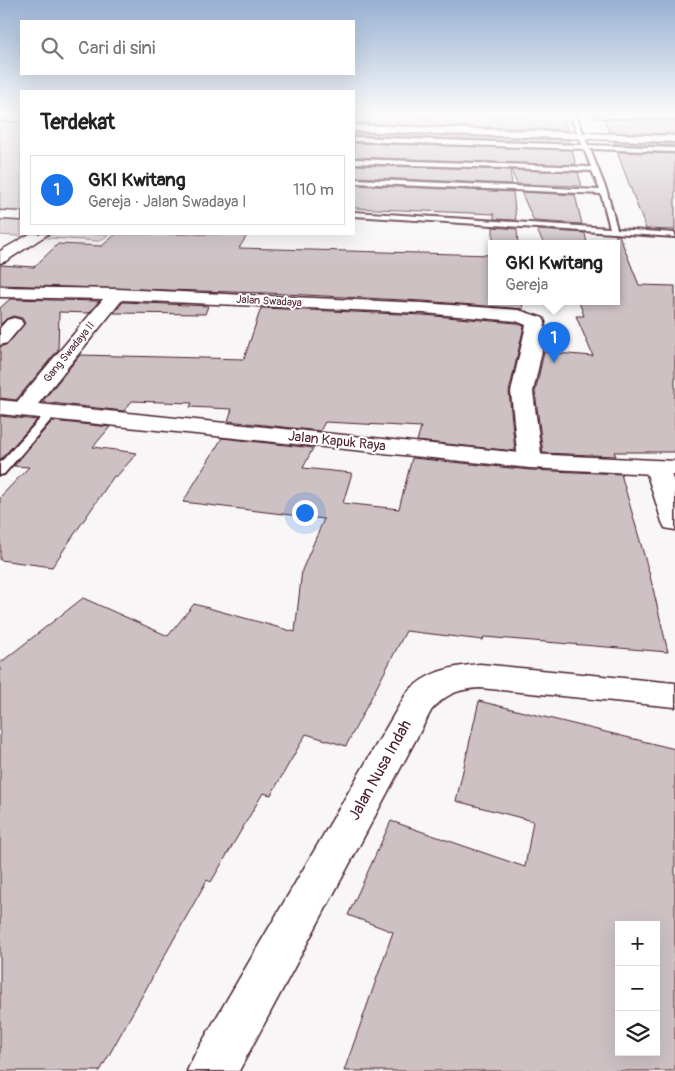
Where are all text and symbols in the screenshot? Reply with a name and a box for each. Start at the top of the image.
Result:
search box [20,20,355,75]
icon: search [38,34,66,62]
text: Cari di sini [78,36,155,60]
text: Terdekat [40,109,115,136]
text: GKI Kwitang [88,168,185,192]
text: 1 [54,180,60,200]
text: 110 m [293,180,334,200]
text: Gereja · Jalan Swadaya I [88,192,247,212]
popup [488,240,620,305]
text: GKI Kwitang [505,251,603,275]
text: Gereja [505,275,548,295]
street label: Jalan Swadaya [236,293,302,309]
street label: Gang Swadaya II [41,319,97,385]
pin: 1 [538,322,570,363]
street label: Jalan Kapuk Raya [287,427,387,455]
your location [292,500,318,526]
street label: Jalan Nusa Indah [344,716,416,824]
map controls [615,921,660,1056]
button: + [615,921,660,966]
button: − [615,966,660,1011]
button: layers [615,1011,660,1056]

